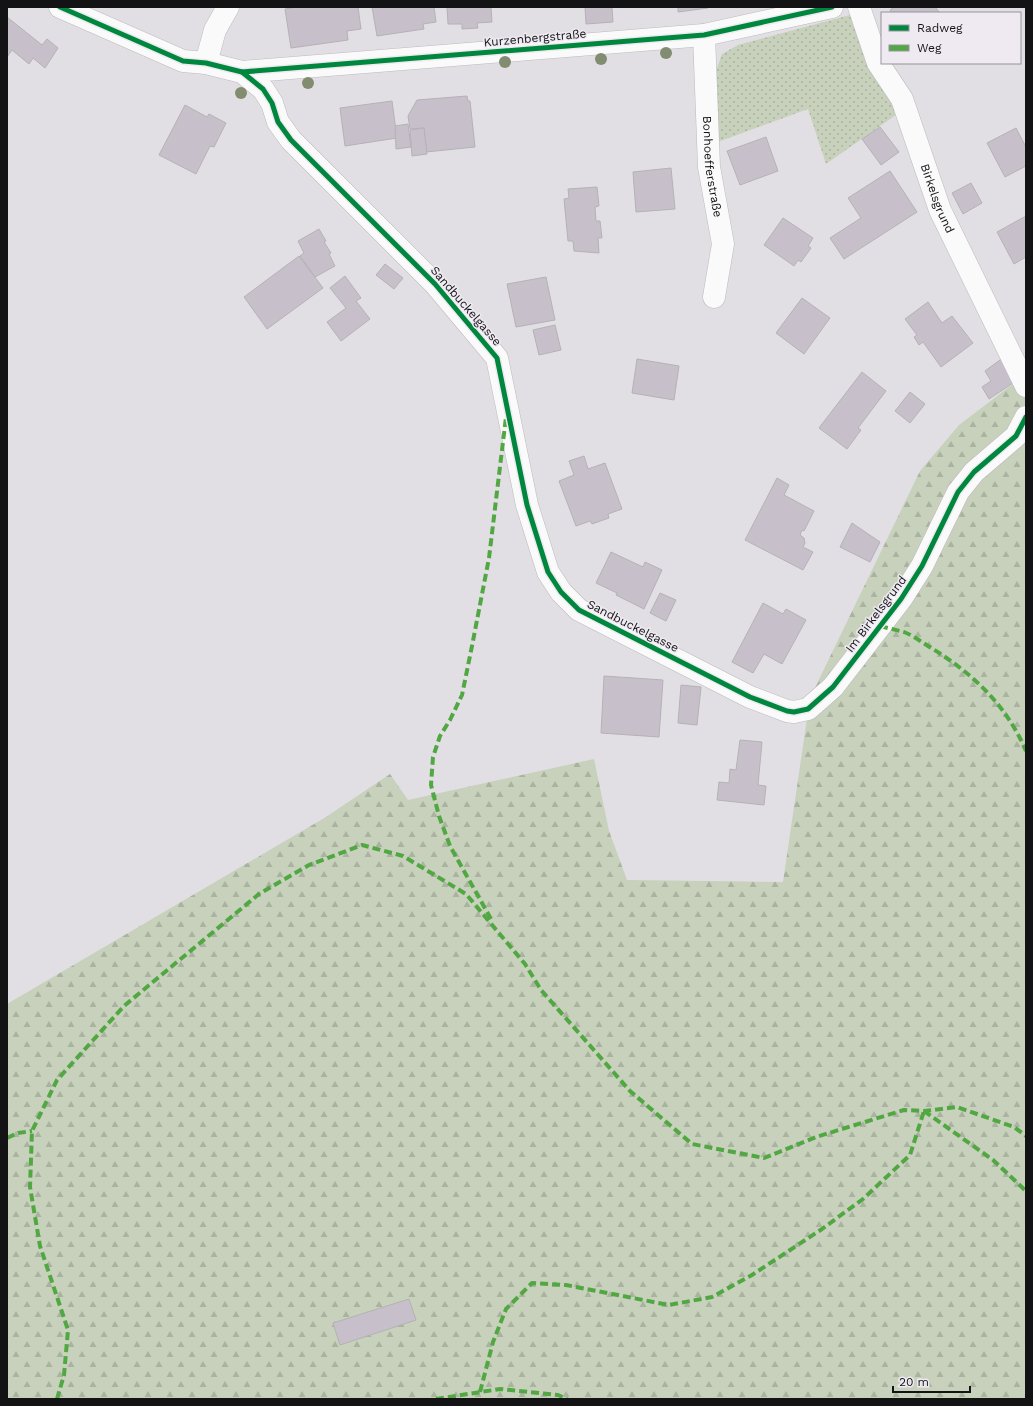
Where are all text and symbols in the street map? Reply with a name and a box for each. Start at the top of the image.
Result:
legend [881,12,1021,64]
text: Radweg [917,21,963,35]
street label: Kurzenbergstraße [483,27,587,49]
text: Weg [917,41,942,55]
street label: Bonhoefferstraße [700,116,725,218]
street label: Birkelsgrund [918,162,957,235]
street label: Sandbuckelgasse [428,263,504,349]
street label: Im Birkelsgrund [843,573,909,655]
street label: Sandbuckelgasse [585,597,681,655]
scale bar [893,1368,970,1394]
text: 20 m [899,1375,929,1389]

